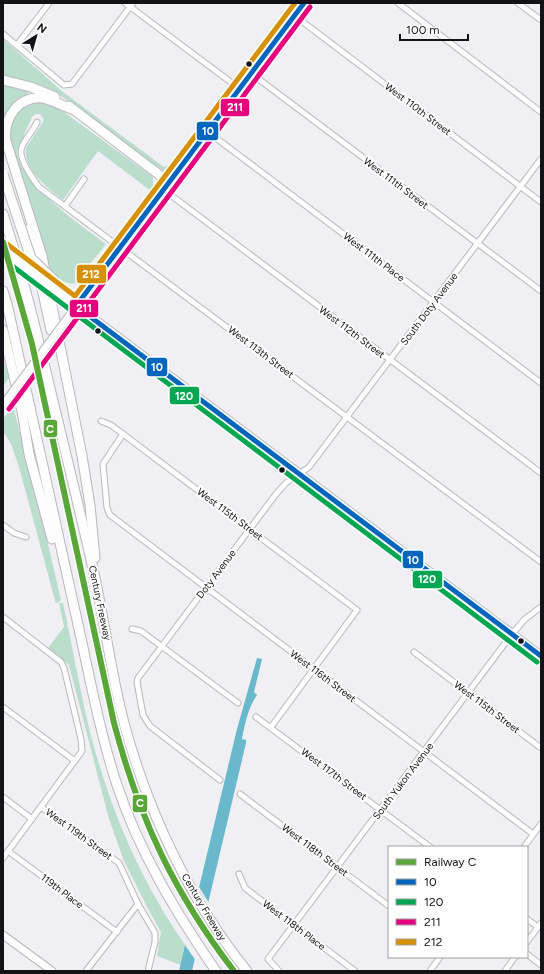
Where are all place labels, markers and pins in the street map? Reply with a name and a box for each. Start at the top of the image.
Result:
unlabelled marker [244,59,254,69]
unlabelled marker [93,326,103,336]
unlabelled marker [277,465,287,475]
unlabelled marker [516,636,526,646]

